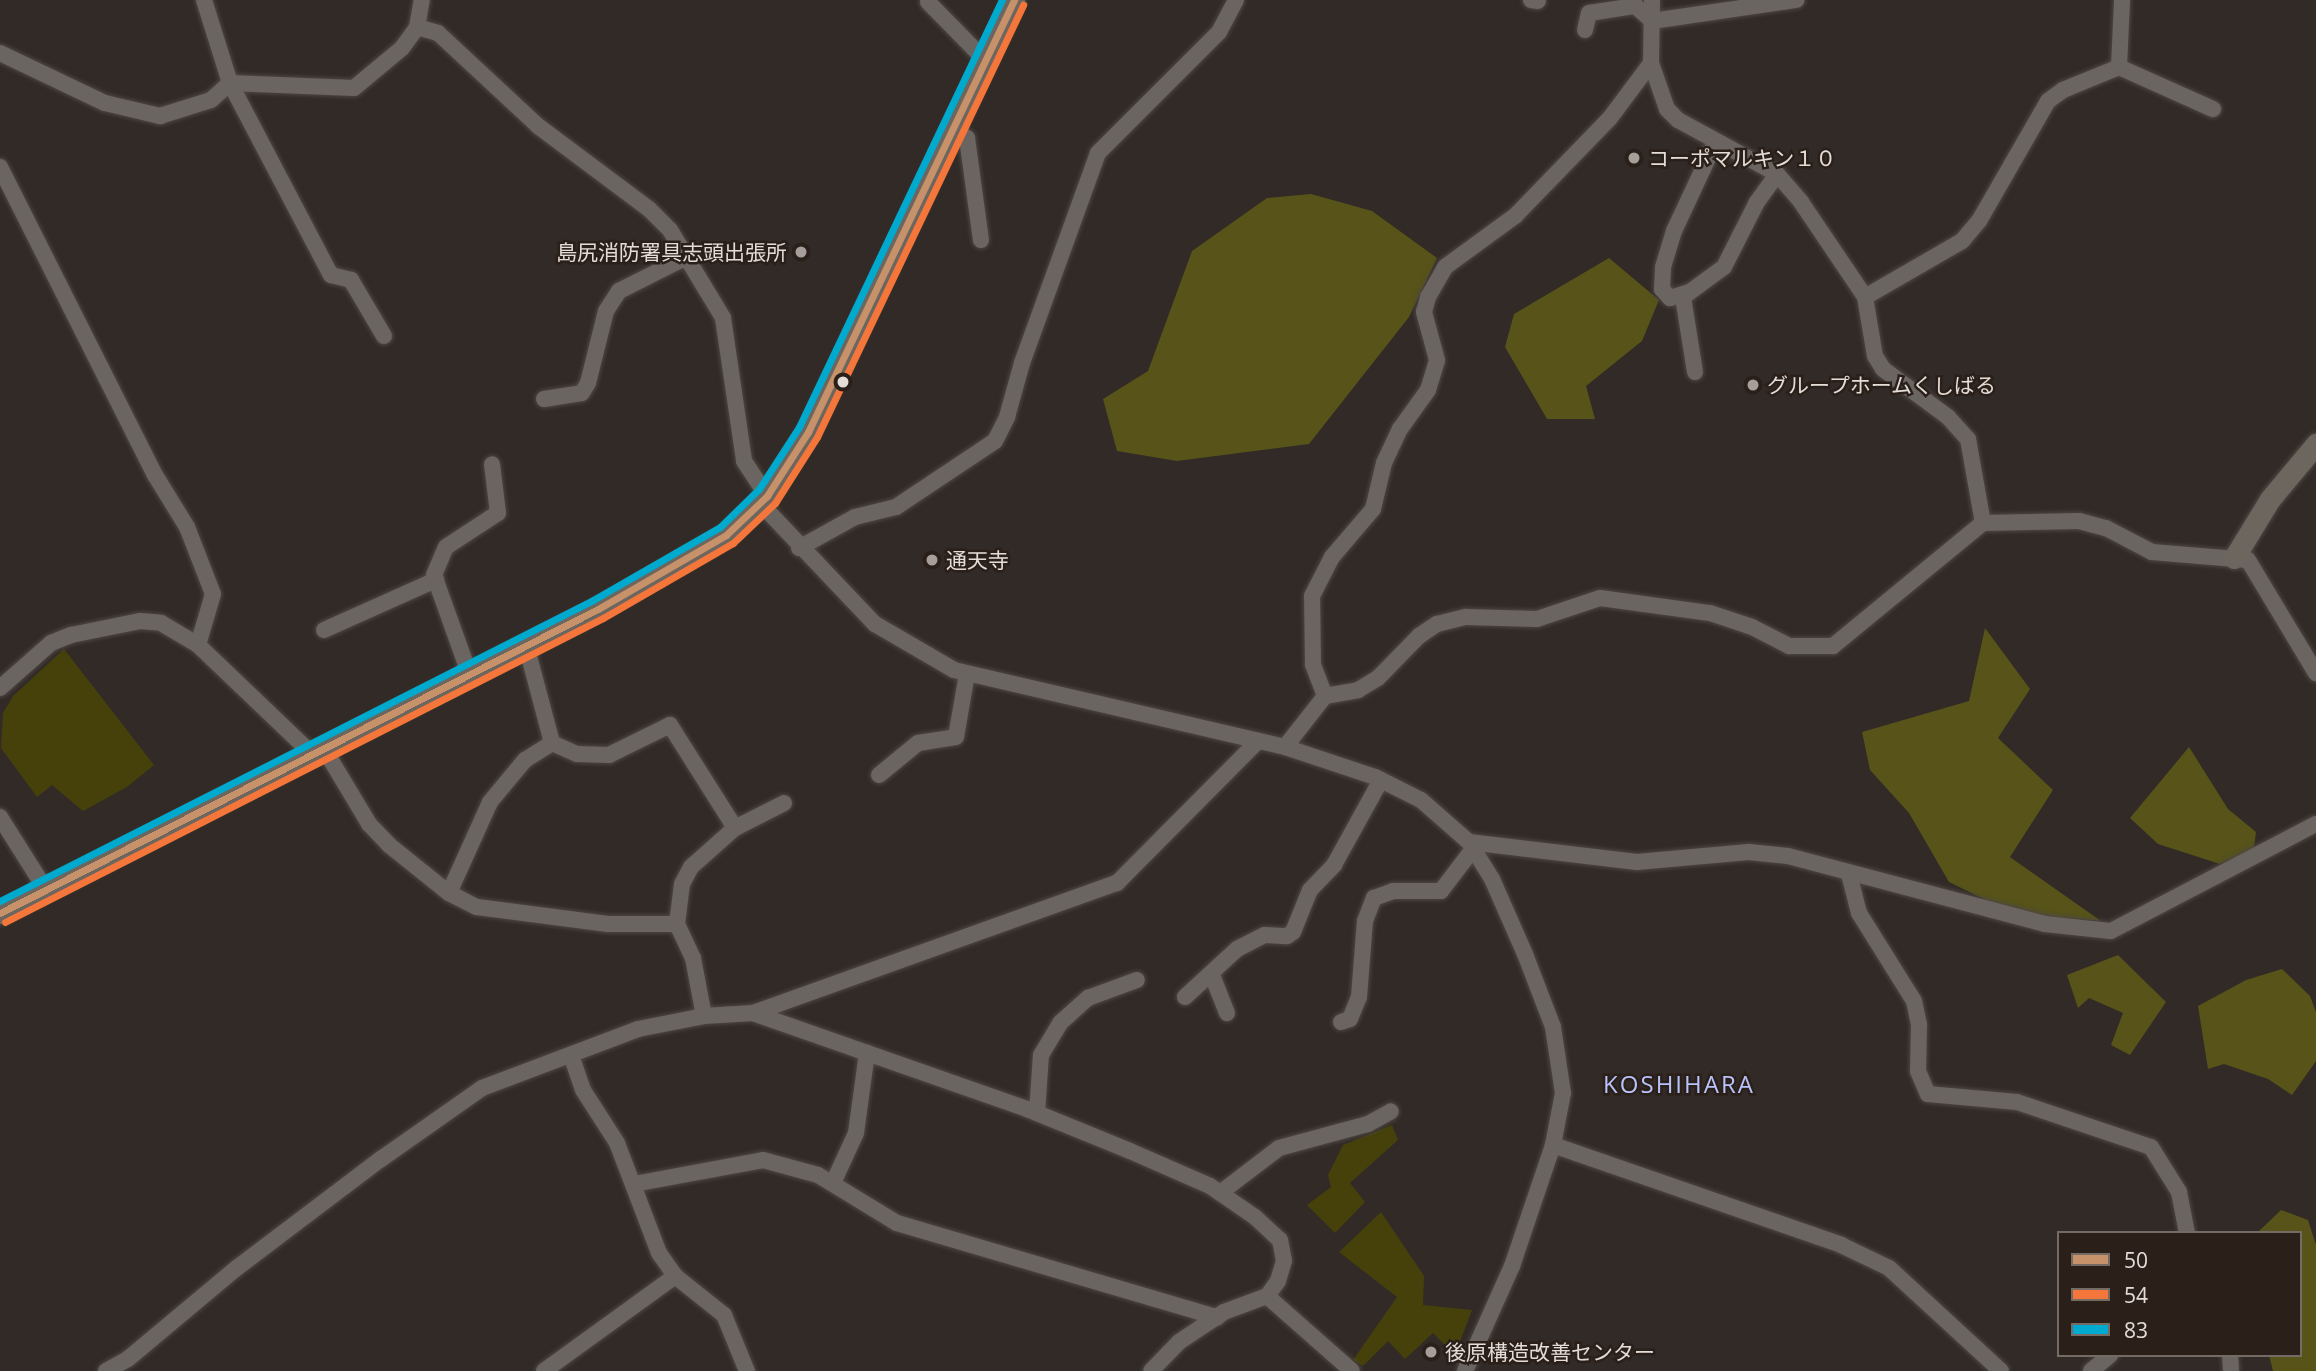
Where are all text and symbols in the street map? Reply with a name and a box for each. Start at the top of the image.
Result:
place label: コーポマルキン１０ [1648,145,1837,171]
marker: コーポマルキン１０ [1626,150,1642,166]
place label: 島尻消防署具志頭出張所 [556,239,787,265]
marker: 島尻消防署具志頭出張所 [793,244,809,260]
place label: グループホームくしばる [1767,372,1998,398]
unlabelled marker [836,375,850,389]
marker: グループホームくしばる [1745,377,1761,393]
place label: 通天寺 [946,547,1009,573]
marker: 通天寺 [924,552,940,568]
district label: KOSHIHARA [1604,1070,1754,1098]
legend [2057,1231,2302,1357]
text: 50 [2124,1246,2148,1274]
text: 54 [2124,1281,2148,1309]
text: 83 [2124,1316,2148,1344]
place label: 後原構造改善センター [1445,1339,1655,1365]
marker: 後原構造改善センター [1423,1344,1439,1360]

